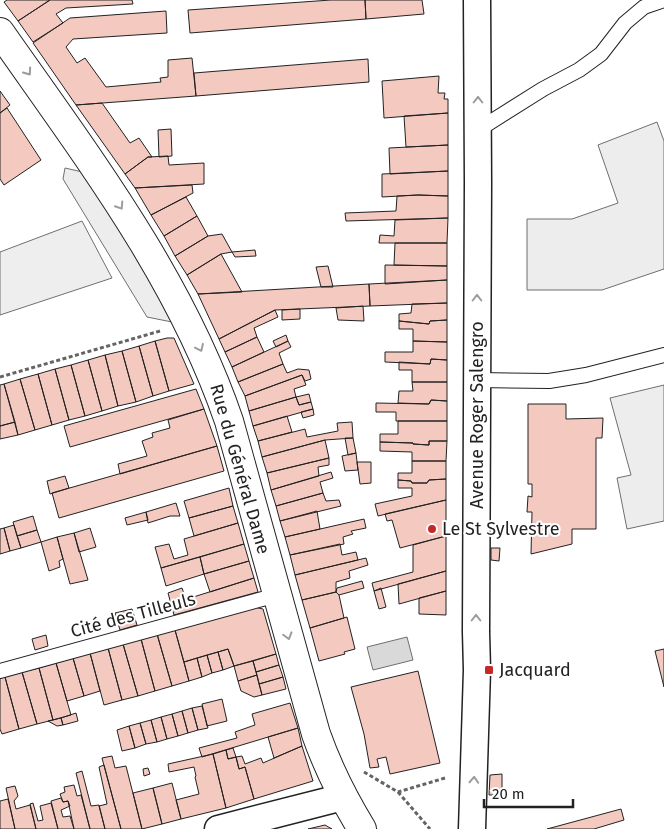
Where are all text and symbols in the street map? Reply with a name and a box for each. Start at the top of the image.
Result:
one-way arrow [22,67,31,76]
one-way arrow [473,96,483,104]
one-way arrow [114,201,124,210]
one-way arrow [472,294,482,302]
street label: Avenue Roger Salengro [466,321,488,509]
one-way arrow [194,342,204,351]
street label: Rue du Général Dame [205,381,275,557]
place label: Le St Sylvestre [442,518,559,540]
marker: Le St Sylvestre [426,523,438,535]
street label: Cité des Tilleuls [68,588,198,642]
one-way arrow [471,614,481,622]
one-way arrow [282,632,293,641]
place label: Jacquard [499,659,571,681]
marker: Jacquard [483,664,495,676]
one-way arrow [469,776,479,784]
scale bar [484,776,573,808]
text: 20 m [492,785,525,803]

